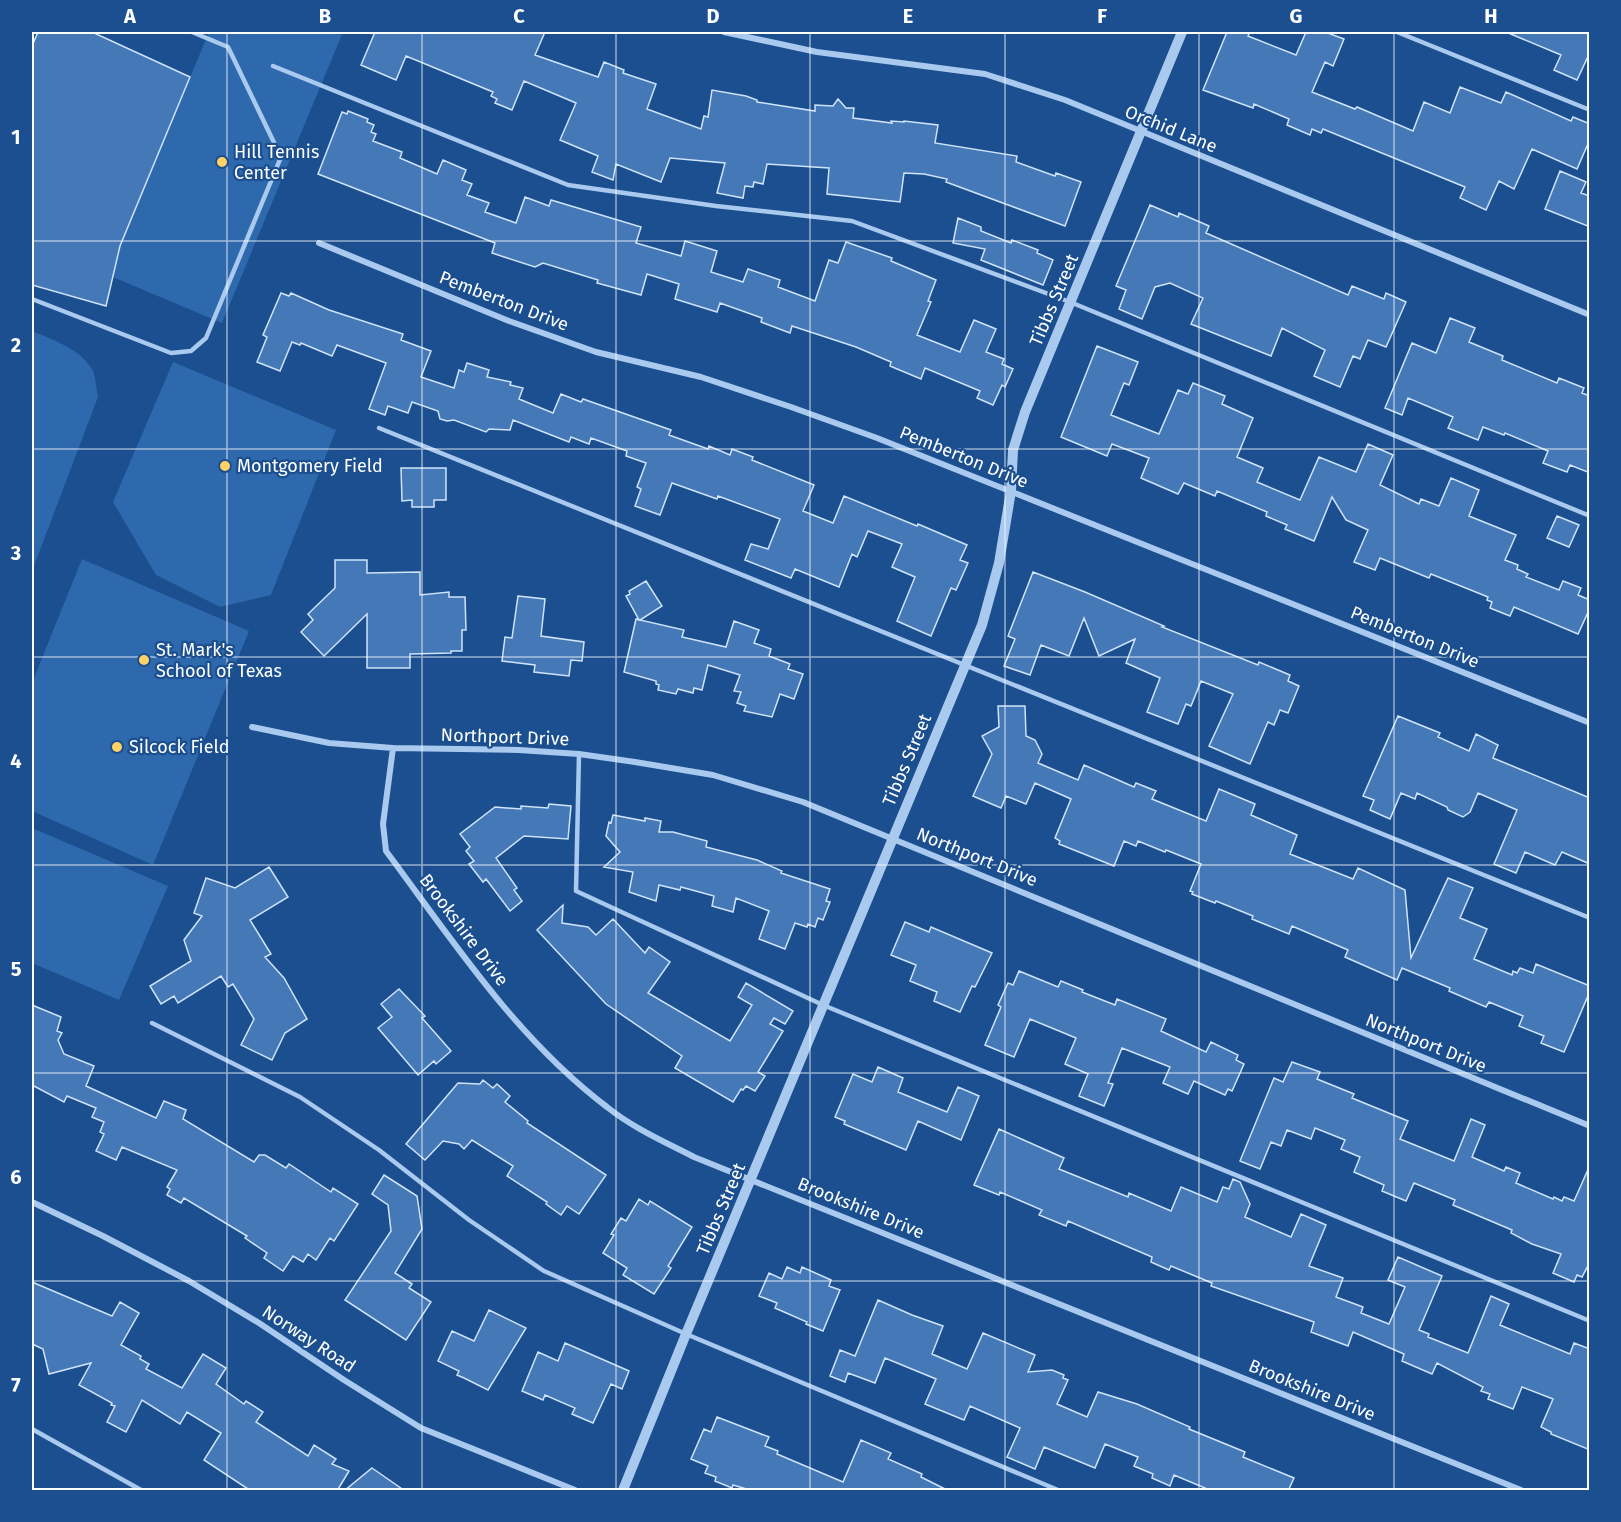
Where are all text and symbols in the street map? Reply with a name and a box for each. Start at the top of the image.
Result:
text: A [123,4,137,28]
text: B [319,4,331,28]
text: C [513,4,525,28]
text: D [706,4,720,28]
text: E [903,4,913,28]
text: F [1097,4,1107,28]
text: G [1290,4,1302,28]
text: H [1484,4,1498,28]
street label: Orchid Lane [1122,101,1220,157]
text: 1 [11,125,21,149]
place label: Hill Tennis Center [234,141,319,184]
marker: Hill Tennis Center [215,155,229,169]
street label: Tibbs Street [1025,250,1083,349]
street label: Pemberton Drive [436,266,572,336]
text: 2 [11,333,21,357]
street label: Pemberton Drive [896,421,1032,493]
place label: Montgomery Field [237,455,383,477]
marker: Montgomery Field [218,459,232,473]
text: 3 [10,541,21,565]
street label: Pemberton Drive [1347,601,1483,673]
place label: St. Mark's School of Texas [156,639,282,682]
marker: St. Mark's School of Texas [137,653,151,667]
street label: Tibbs Street [878,710,936,809]
street label: Northport Drive [440,724,570,750]
place label: Silcock Field [129,736,229,758]
marker: Silcock Field [110,740,124,754]
text: 4 [10,749,22,773]
street label: Northport Drive [913,823,1041,891]
street label: Brookshire Drive [415,870,513,990]
text: 5 [11,957,22,981]
street label: Northport Drive [1362,1009,1490,1077]
street label: Tibbs Street [692,1159,750,1258]
text: 6 [10,1165,22,1189]
street label: Brookshire Drive [794,1173,928,1243]
street label: Norway Road [258,1301,360,1377]
street label: Brookshire Drive [1245,1355,1379,1425]
text: 7 [11,1373,21,1397]

